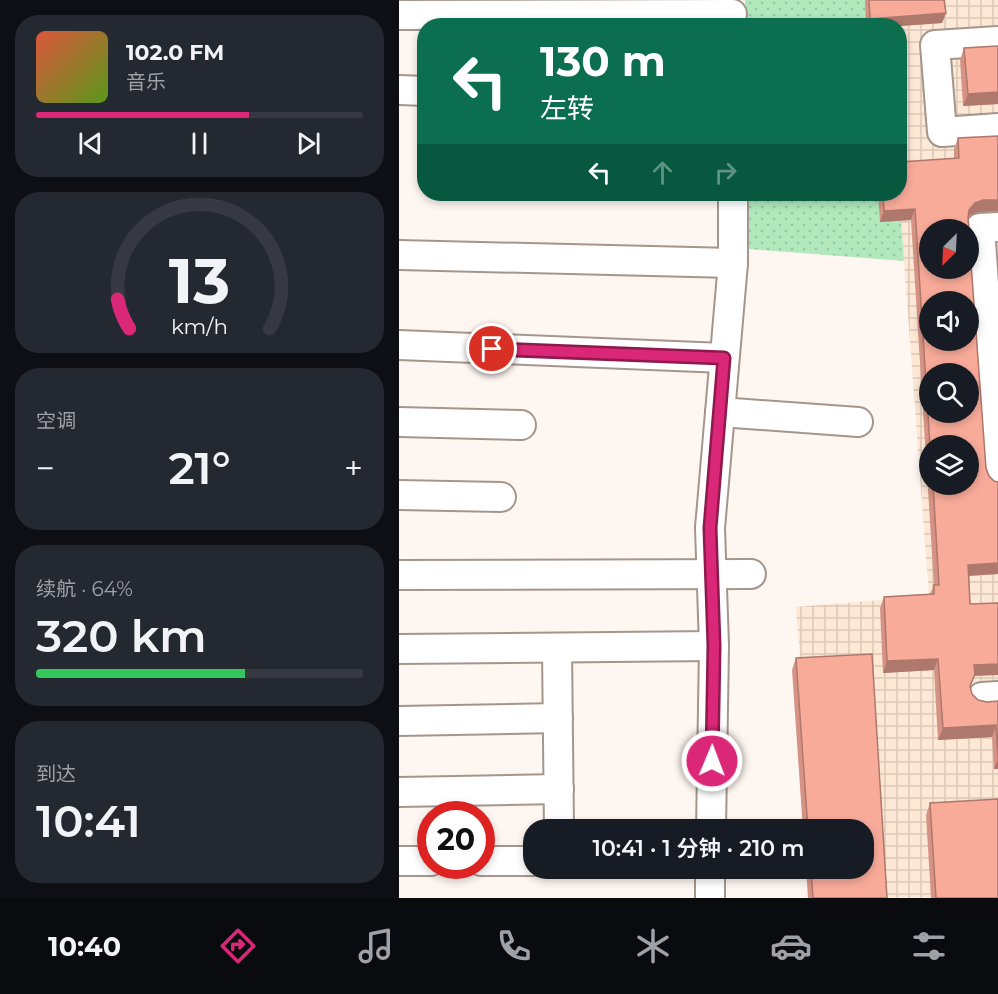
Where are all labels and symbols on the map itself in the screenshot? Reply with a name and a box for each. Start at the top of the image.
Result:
north arrow [919,219,979,279]
pin [466,323,517,374]
position arrow [680,729,744,793]
speed limit sign: 20 [417,801,495,879]

